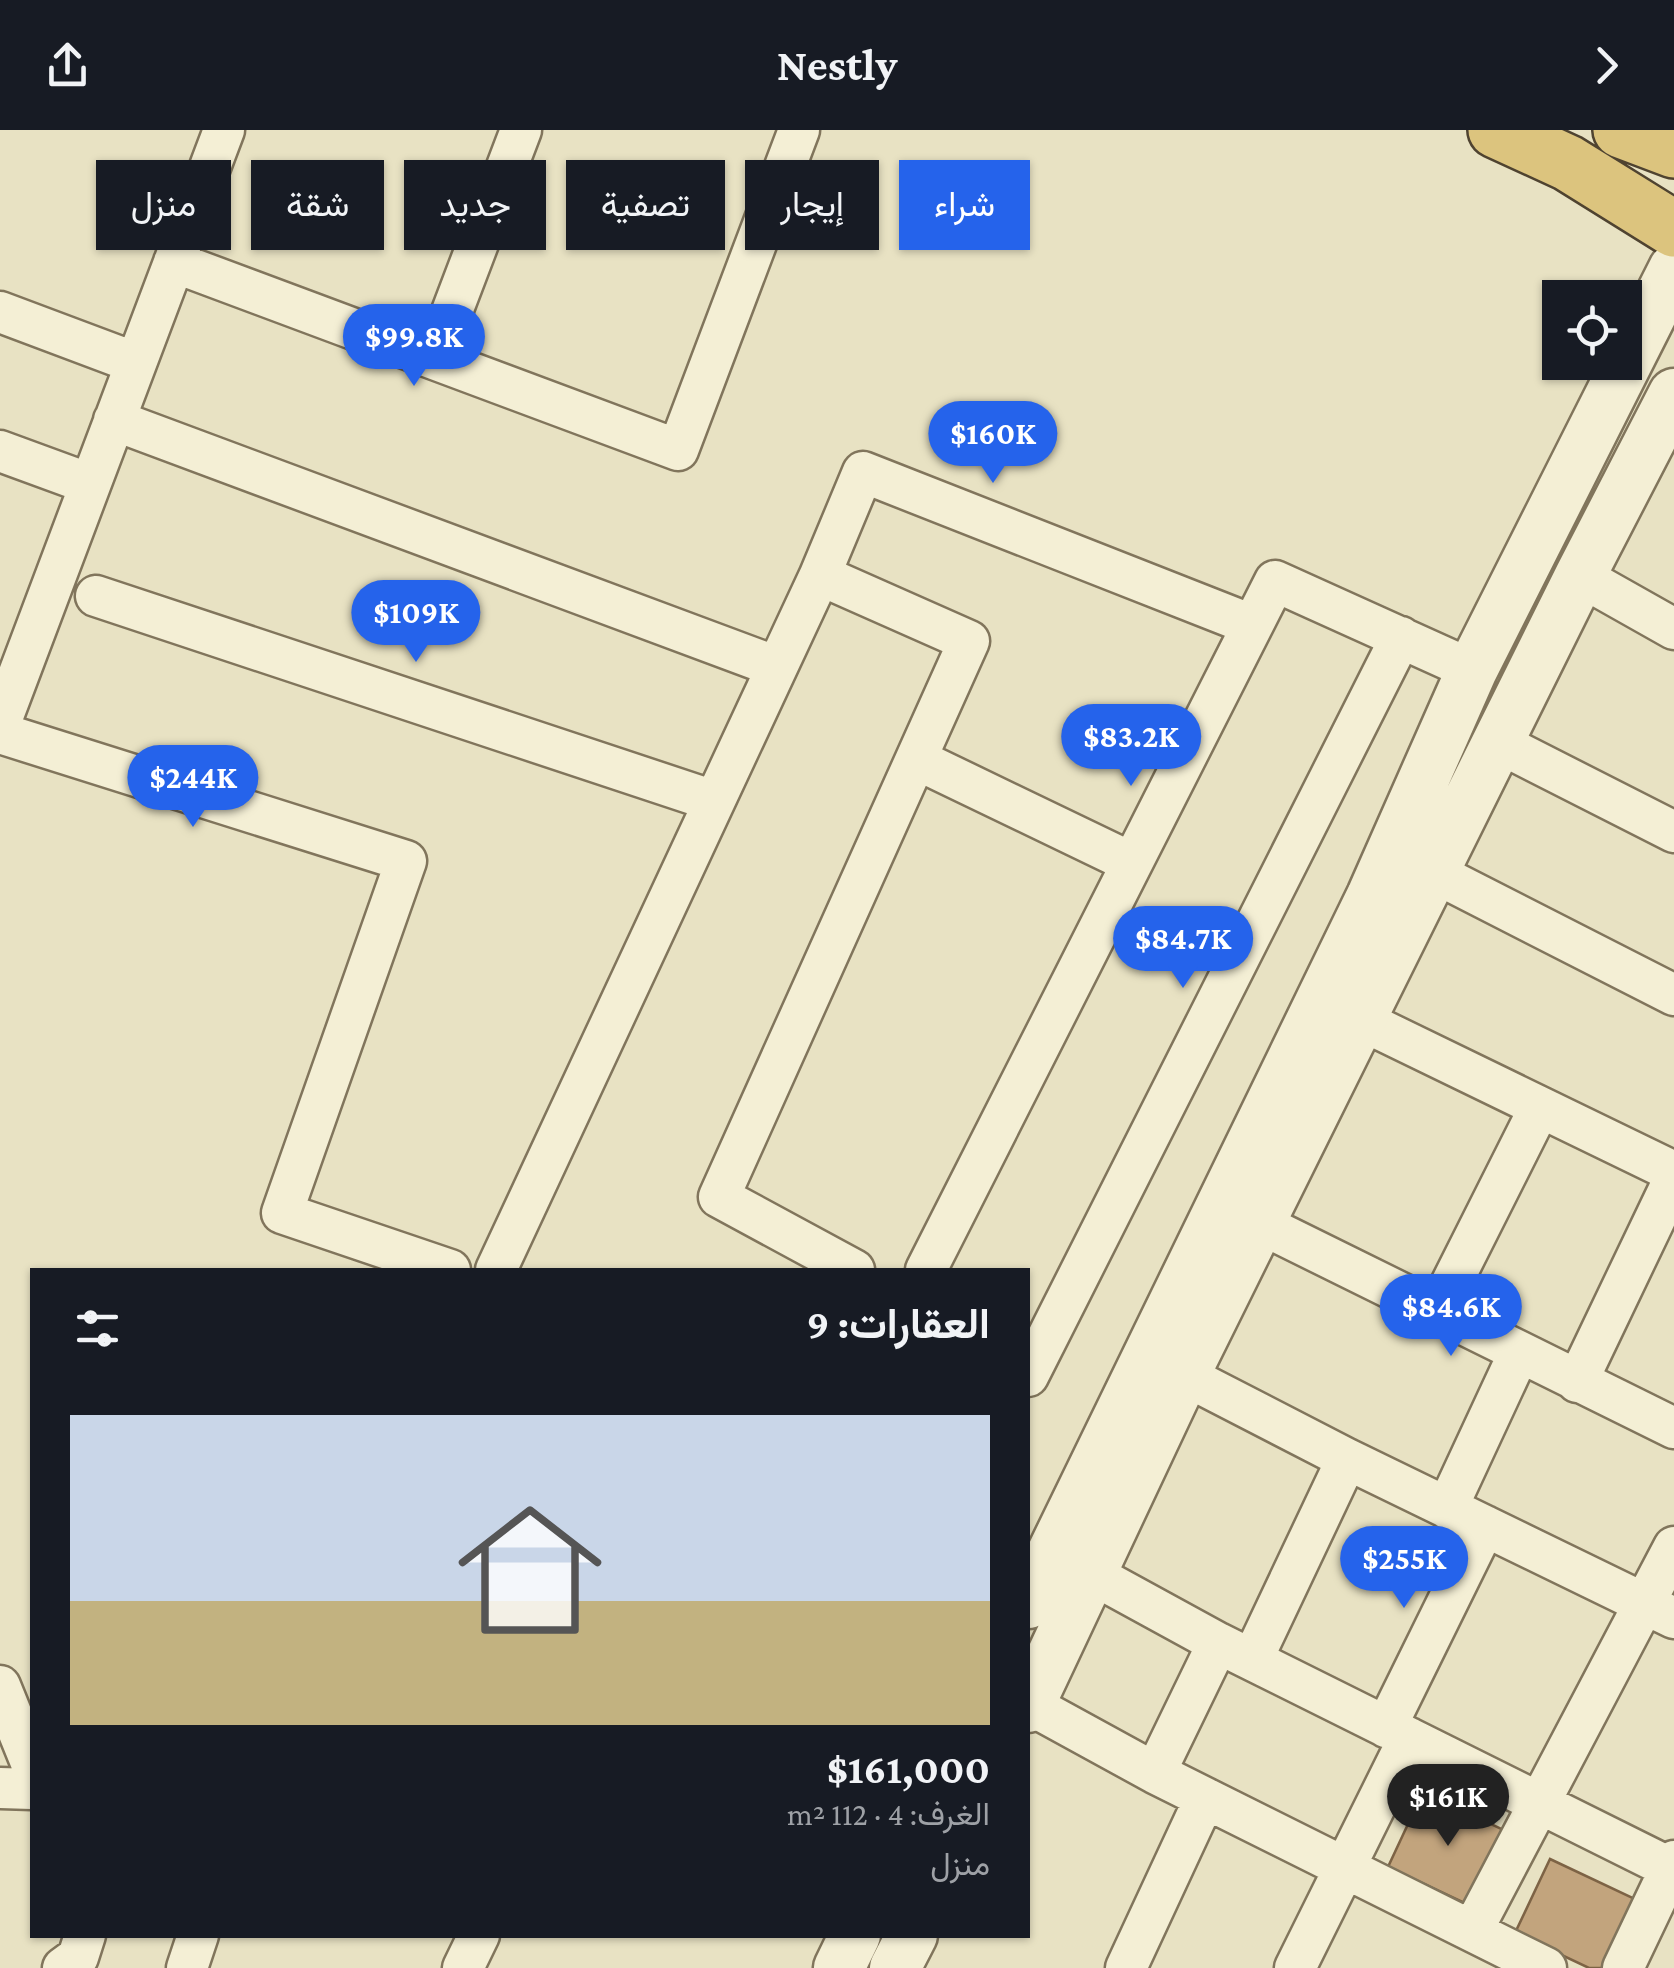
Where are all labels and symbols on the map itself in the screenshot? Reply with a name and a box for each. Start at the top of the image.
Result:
pin: $99.8K [333,304,495,389]
pin: $160K [923,401,1063,486]
pin: $109K [346,580,486,665]
pin: $83.2K [1050,704,1212,789]
pin: $244K [123,745,263,830]
pin: $84.7K [1102,906,1264,991]
pin: $84.6K [1370,1274,1532,1359]
pin: $255K [1334,1526,1474,1611]
pin: $161K [1378,1764,1518,1849]

